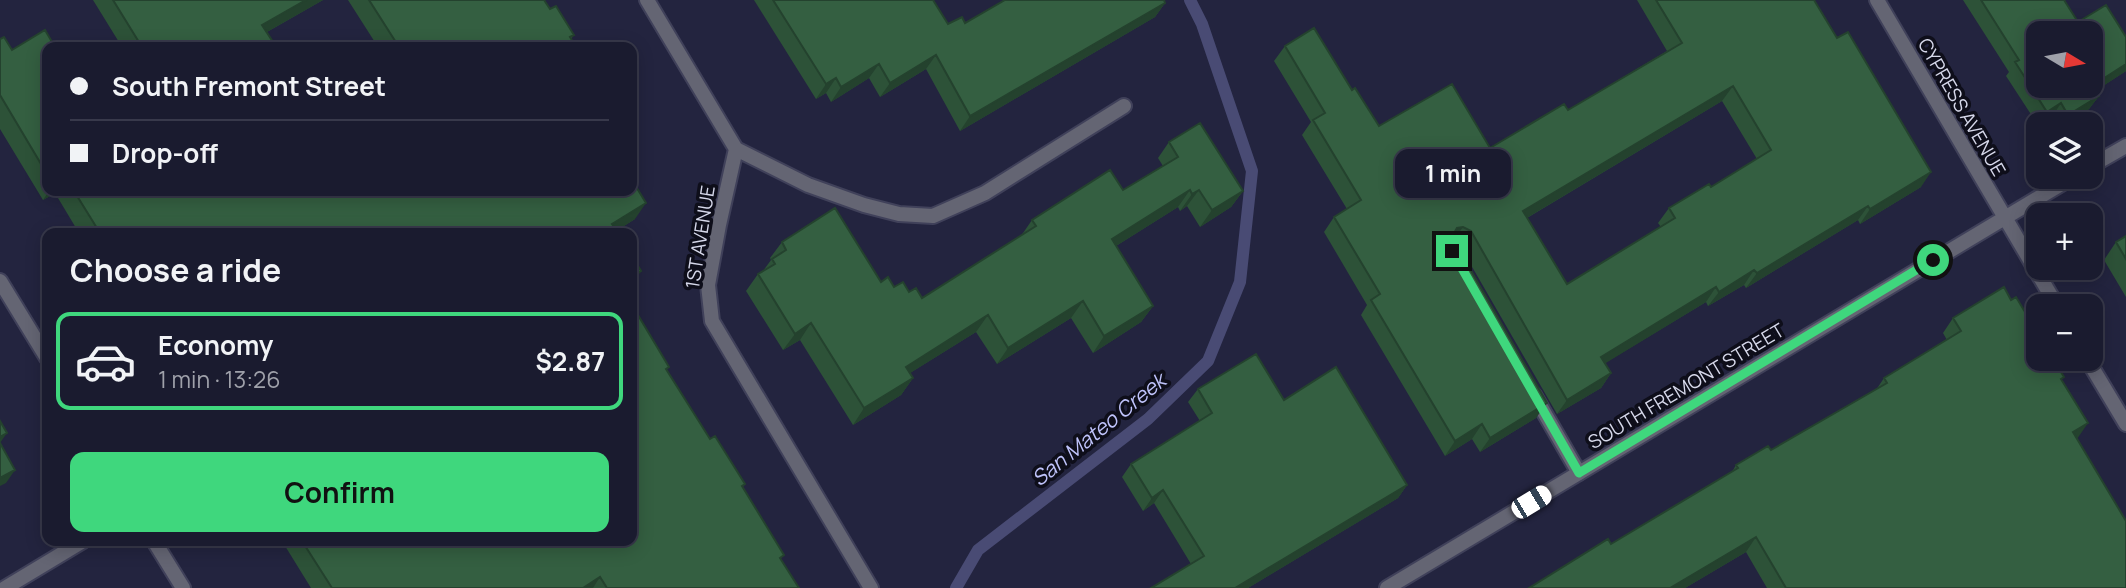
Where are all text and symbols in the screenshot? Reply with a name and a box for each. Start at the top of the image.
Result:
north arrow [2026,21,2104,98]
map controls [2026,21,2103,371]
street label: CYPRESS AVENUE [1912,33,2012,181]
text: South Fremont Street [112,68,386,104]
button: layers [2026,112,2103,189]
text: Drop-off [112,135,218,171]
callout: 1 min [1394,149,1510,198]
text: 1 min [1425,157,1481,189]
street label: 1ST AVENUE [679,184,721,290]
button: + [2026,203,2103,280]
route end [1436,235,1468,267]
route start [1917,244,1949,276]
text: Choose a ride [70,248,281,292]
button: − [2026,294,2103,371]
street label: SOUTH FREMONT STREET [1583,317,1790,455]
text: Economy [158,327,273,363]
icon: car [74,330,137,393]
text: $2.87 [536,343,605,379]
text: 1 min · 13:26 [158,363,280,395]
water label: San Mateo Creek [1026,365,1173,492]
button: Confirm [70,452,609,532]
car [1508,482,1555,522]

